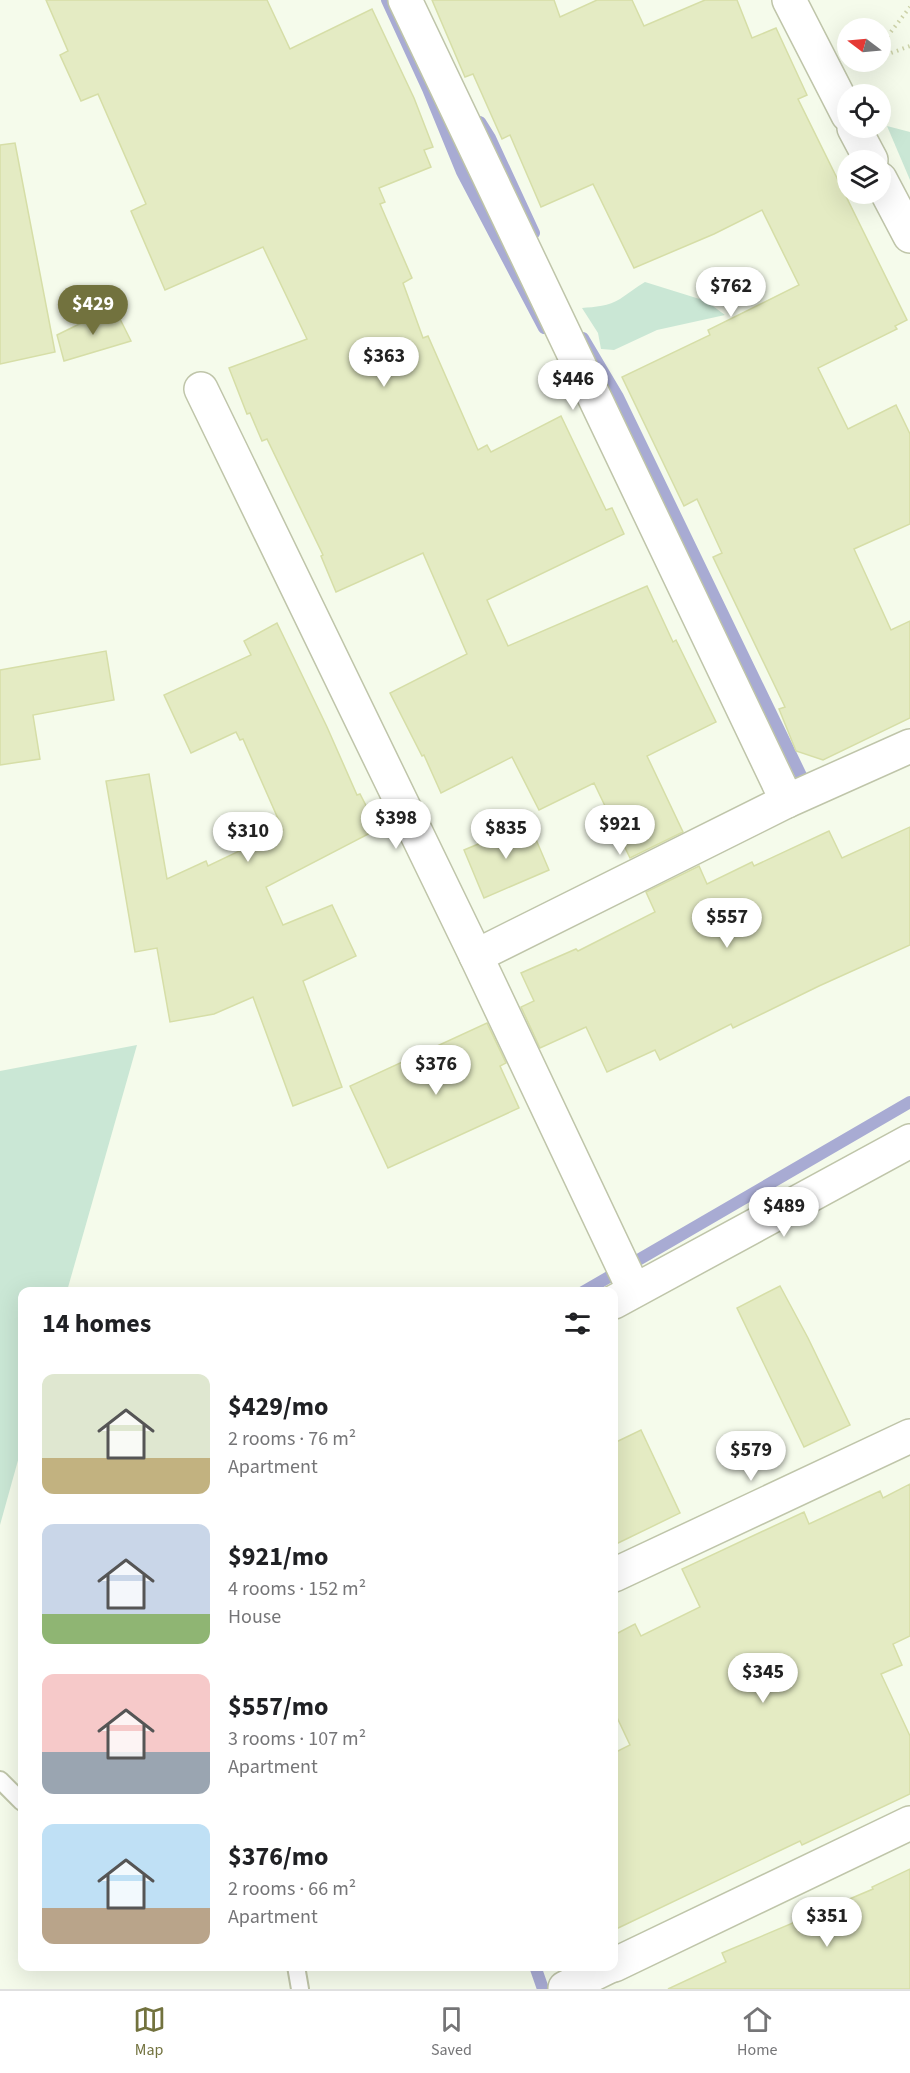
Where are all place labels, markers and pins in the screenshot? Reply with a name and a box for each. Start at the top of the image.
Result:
pin: $762 [695,267,767,318]
pin: $429 [57,285,129,336]
pin: $363 [348,337,420,388]
pin: $446 [537,360,609,411]
pin: $398 [360,799,432,850]
pin: $921 [584,805,656,856]
pin: $835 [470,809,542,860]
pin: $310 [212,812,284,863]
pin: $557 [691,898,763,949]
pin: $376 [400,1045,472,1096]
pin: $489 [748,1187,820,1238]
pin: $579 [715,1431,787,1482]
pin: $345 [727,1653,799,1704]
pin: $351 [791,1897,863,1948]

